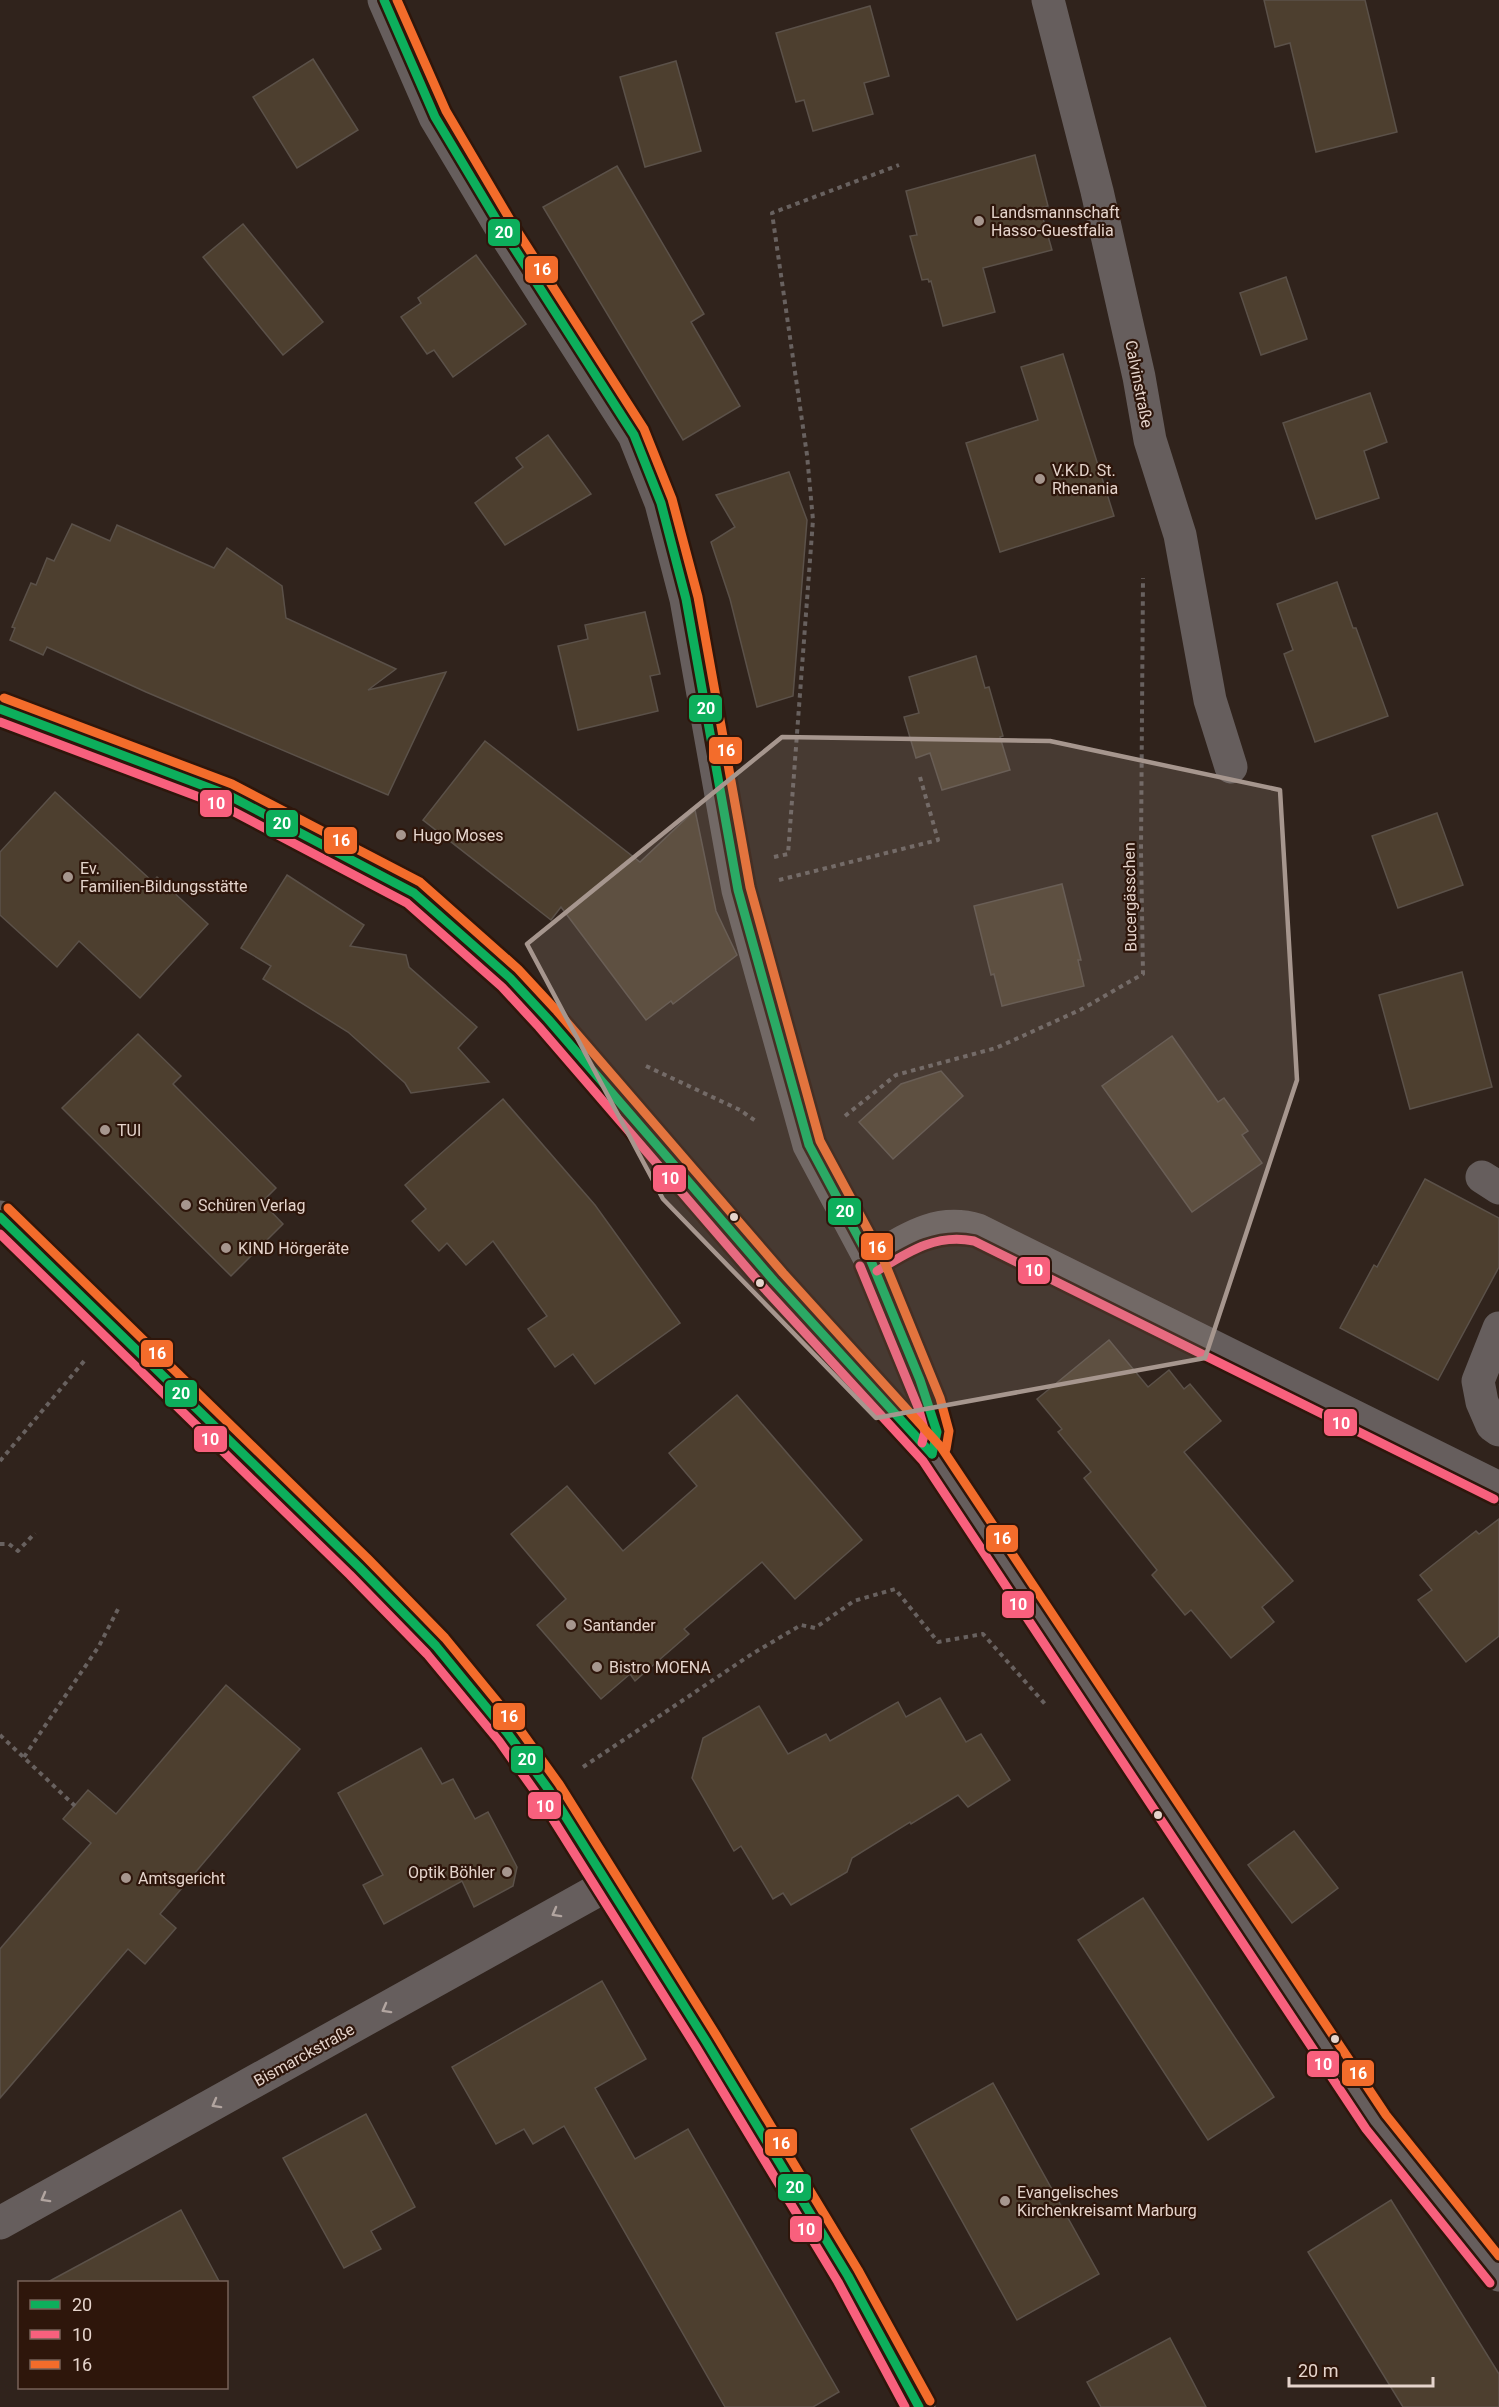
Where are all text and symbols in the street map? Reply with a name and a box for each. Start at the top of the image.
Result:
place label: Landsmannschaft Hasso-Guestfalia [991,203,1120,240]
marker: Landsmannschaft Hasso-Guestfalia [972,214,986,228]
line badge: 20 [487,218,521,247]
text: 20 [495,223,513,242]
line badge: 16 [524,255,559,284]
text: 16 [533,260,551,279]
street label: Calvinstraße [1121,339,1157,429]
place label: V.K.D. St. Rhenania [1052,461,1118,498]
marker: V.K.D. St. Rhenania [1033,472,1047,486]
line badge: 20 [688,694,723,723]
text: 20 [697,699,715,718]
line badge: 16 [708,736,743,765]
text: 16 [717,741,735,760]
line badge: 10 [199,789,233,818]
text: 10 [207,794,225,813]
line badge: 20 [265,809,299,838]
text: 20 [273,814,291,833]
line badge: 16 [323,826,358,855]
place label: Hugo Moses [413,826,503,845]
marker: Hugo Moses [394,828,408,842]
text: 16 [332,831,350,850]
street label: Bucergässchen [1120,842,1140,952]
place label: Ev. Familien-Bildungsstätte [80,859,248,896]
marker: Ev. Familien-Bildungsstätte [61,870,75,884]
place label: TUI [117,1121,141,1140]
marker: TUI [98,1123,112,1137]
line badge: 10 [652,1164,687,1193]
text: 10 [661,1169,679,1188]
place label: Schüren Verlag [198,1196,305,1215]
line badge: 20 [827,1197,862,1226]
marker: Schüren Verlag [179,1198,193,1212]
text: 20 [836,1202,854,1221]
unlabelled marker [728,1211,740,1223]
line badge: 16 [860,1232,894,1261]
text: 16 [868,1238,886,1257]
place label: KIND Hörgeräte [238,1239,349,1258]
marker: KIND Hörgeräte [219,1241,233,1255]
line badge: 10 [1017,1256,1051,1285]
text: 10 [1025,1261,1043,1280]
unlabelled marker [754,1277,766,1289]
line badge: 16 [140,1339,174,1368]
text: 16 [148,1344,166,1363]
line badge: 20 [164,1379,198,1408]
text: 20 [172,1384,190,1403]
line badge: 10 [1323,1408,1358,1437]
text: 10 [1332,1414,1350,1433]
line badge: 10 [193,1425,228,1453]
text: 10 [201,1430,219,1449]
line badge: 16 [985,1524,1019,1553]
text: 16 [993,1529,1011,1548]
line badge: 10 [1001,1590,1035,1619]
text: 10 [1009,1595,1027,1614]
place label: Santander [583,1616,656,1635]
marker: Santander [564,1618,578,1632]
place label: Bistro MOENA [609,1658,711,1677]
marker: Bistro MOENA [590,1660,604,1674]
line badge: 16 [492,1702,526,1731]
text: 16 [500,1707,518,1726]
line badge: 20 [510,1745,544,1774]
text: 20 [518,1750,536,1769]
line badge: 10 [527,1791,562,1820]
text: 10 [536,1797,554,1816]
unlabelled marker [1152,1809,1164,1821]
place label: Optik Böhler [408,1863,496,1882]
marker: Optik Böhler [500,1865,514,1879]
place label: Amtsgericht [138,1869,225,1888]
marker: Amtsgericht [119,1871,133,1885]
one-way arrow [552,1906,562,1917]
one-way arrow [382,2002,392,2013]
street label: Bismarckstraße [250,2020,358,2090]
unlabelled marker [1329,2033,1341,2045]
line badge: 10 [1306,2050,1340,2078]
text: 10 [1314,2055,1332,2074]
line badge: 16 [1341,2059,1375,2087]
text: 16 [1349,2064,1367,2083]
one-way arrow [212,2096,222,2108]
line badge: 16 [764,2128,798,2157]
text: 16 [772,2134,790,2153]
line badge: 20 [777,2173,812,2202]
text: 20 [786,2178,804,2197]
place label: Evangelisches Kirchenkreisamt Marburg [1017,2183,1197,2220]
one-way arrow [41,2191,52,2202]
marker: Evangelisches Kirchenkreisamt Marburg [998,2194,1012,2208]
line badge: 10 [789,2215,823,2243]
text: 10 [797,2220,815,2239]
legend [18,2281,228,2389]
text: 20 [72,2294,92,2315]
text: 10 [72,2324,92,2345]
scale bar [1289,2350,1433,2388]
text: 16 [72,2354,92,2375]
text: 20 m [1298,2360,1338,2381]

